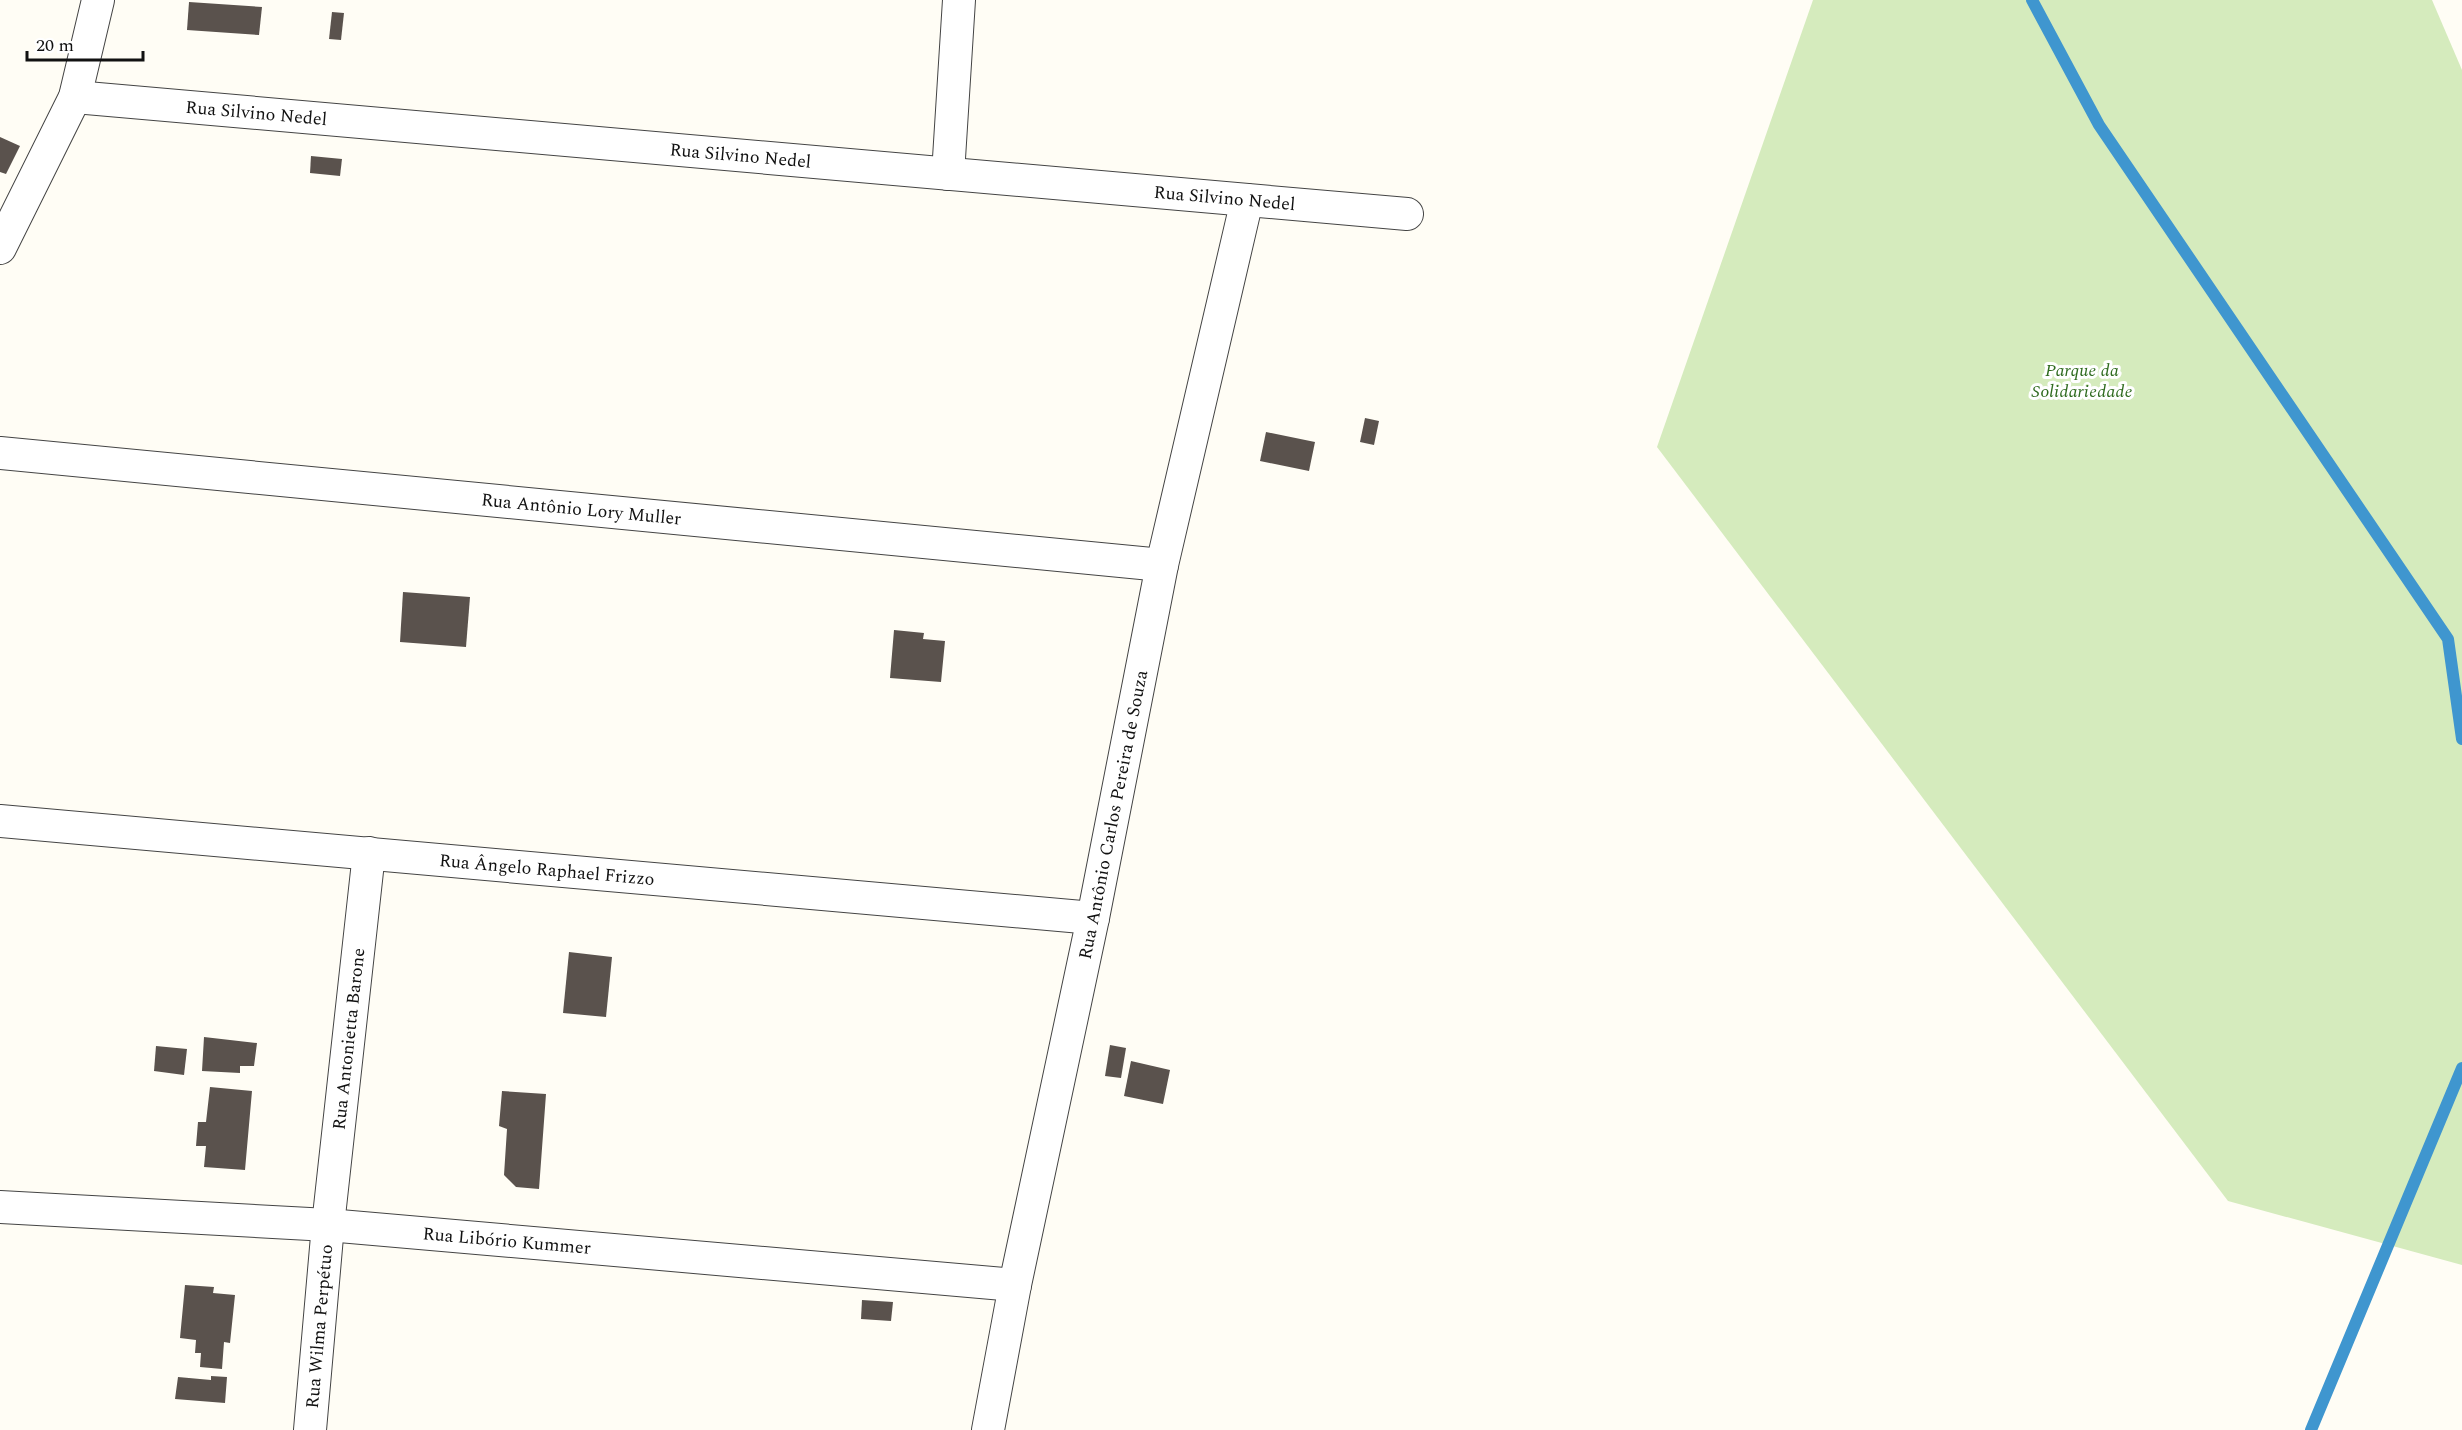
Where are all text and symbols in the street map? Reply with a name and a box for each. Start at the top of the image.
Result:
scale bar [27,24,142,62]
text: 20 m [36,32,74,59]
street label: Rua Silvino Nedel [184,93,328,133]
street label: Rua Silvino Nedel [669,136,812,175]
street label: Rua Silvino Nedel [1153,178,1296,218]
park label: Parque da Solidariedade [2032,357,2132,405]
street label: Rua Antônio Lory Muller [480,486,683,532]
street label: Rua Antônio Carlos Pereira de Souza [1071,667,1155,962]
street label: Rua Ângelo Raphael Frizzo [438,847,656,893]
street label: Rua Antonietta Barone [325,946,372,1131]
street label: Rua Libório Kummer [422,1220,592,1261]
street label: Rua Wilma Perpétuo [298,1243,340,1410]

